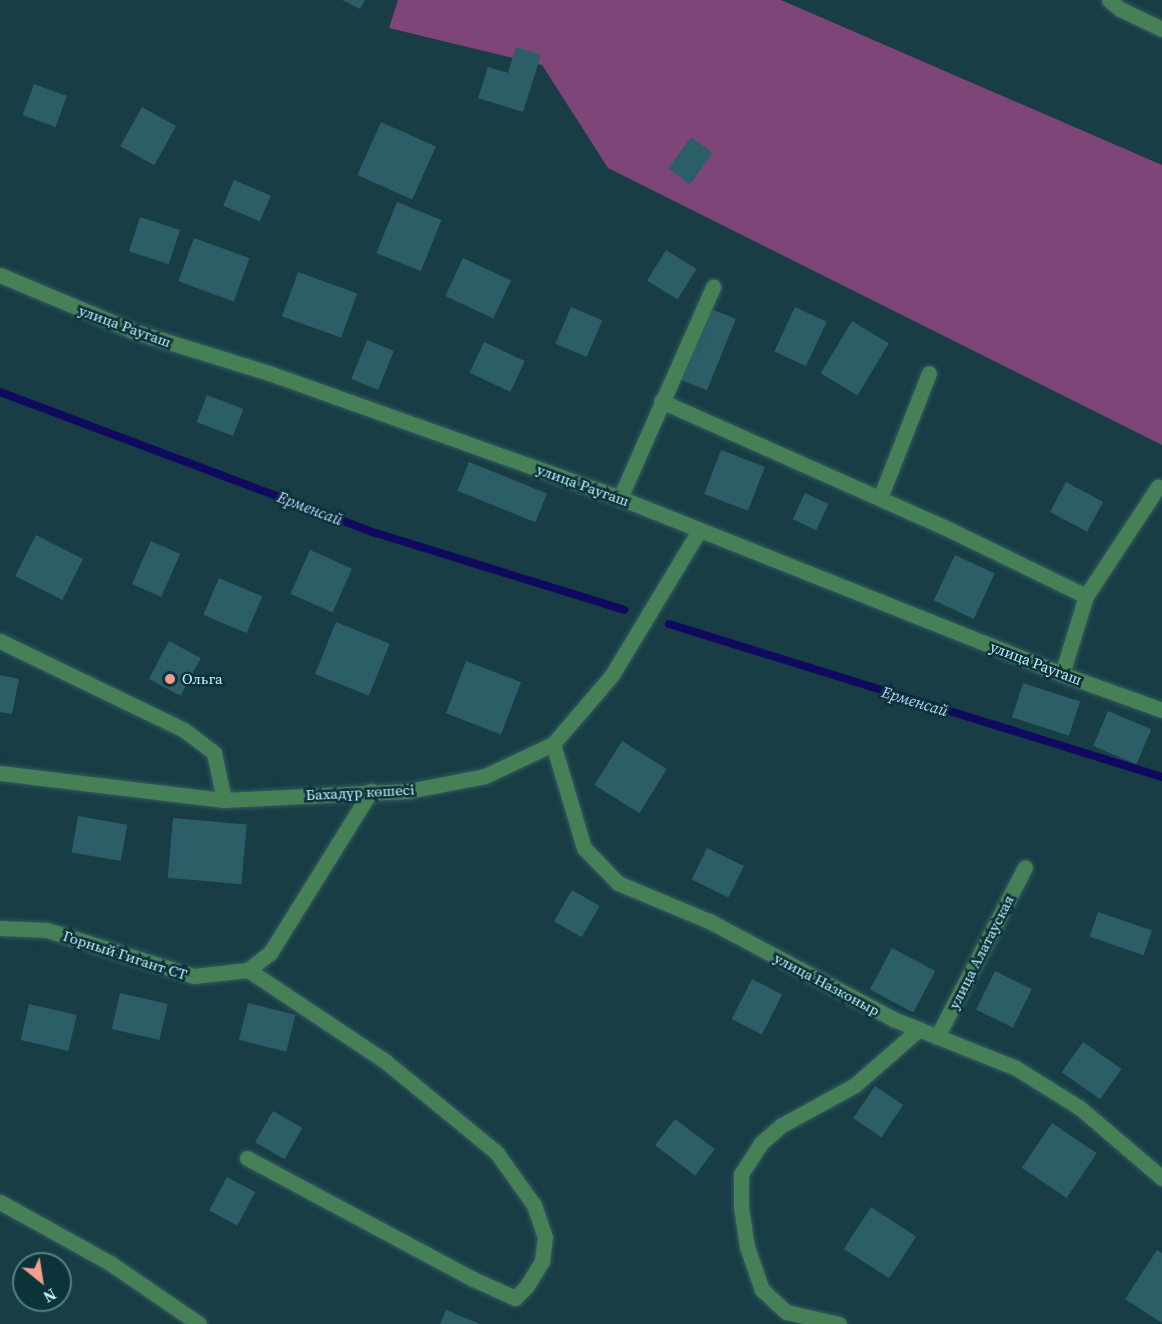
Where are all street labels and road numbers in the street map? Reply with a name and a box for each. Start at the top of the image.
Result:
street label: улица Раугаш [76,301,174,351]
street label: улица Раугаш [534,460,632,510]
street label: улица Раугаш [988,637,1084,689]
street label: Бахадүр көшесі [305,780,415,804]
street label: улица Алатауская [945,892,1017,1012]
street label: Горный Гигант СТ [61,926,189,984]
street label: улица Назконыр [771,949,883,1019]

